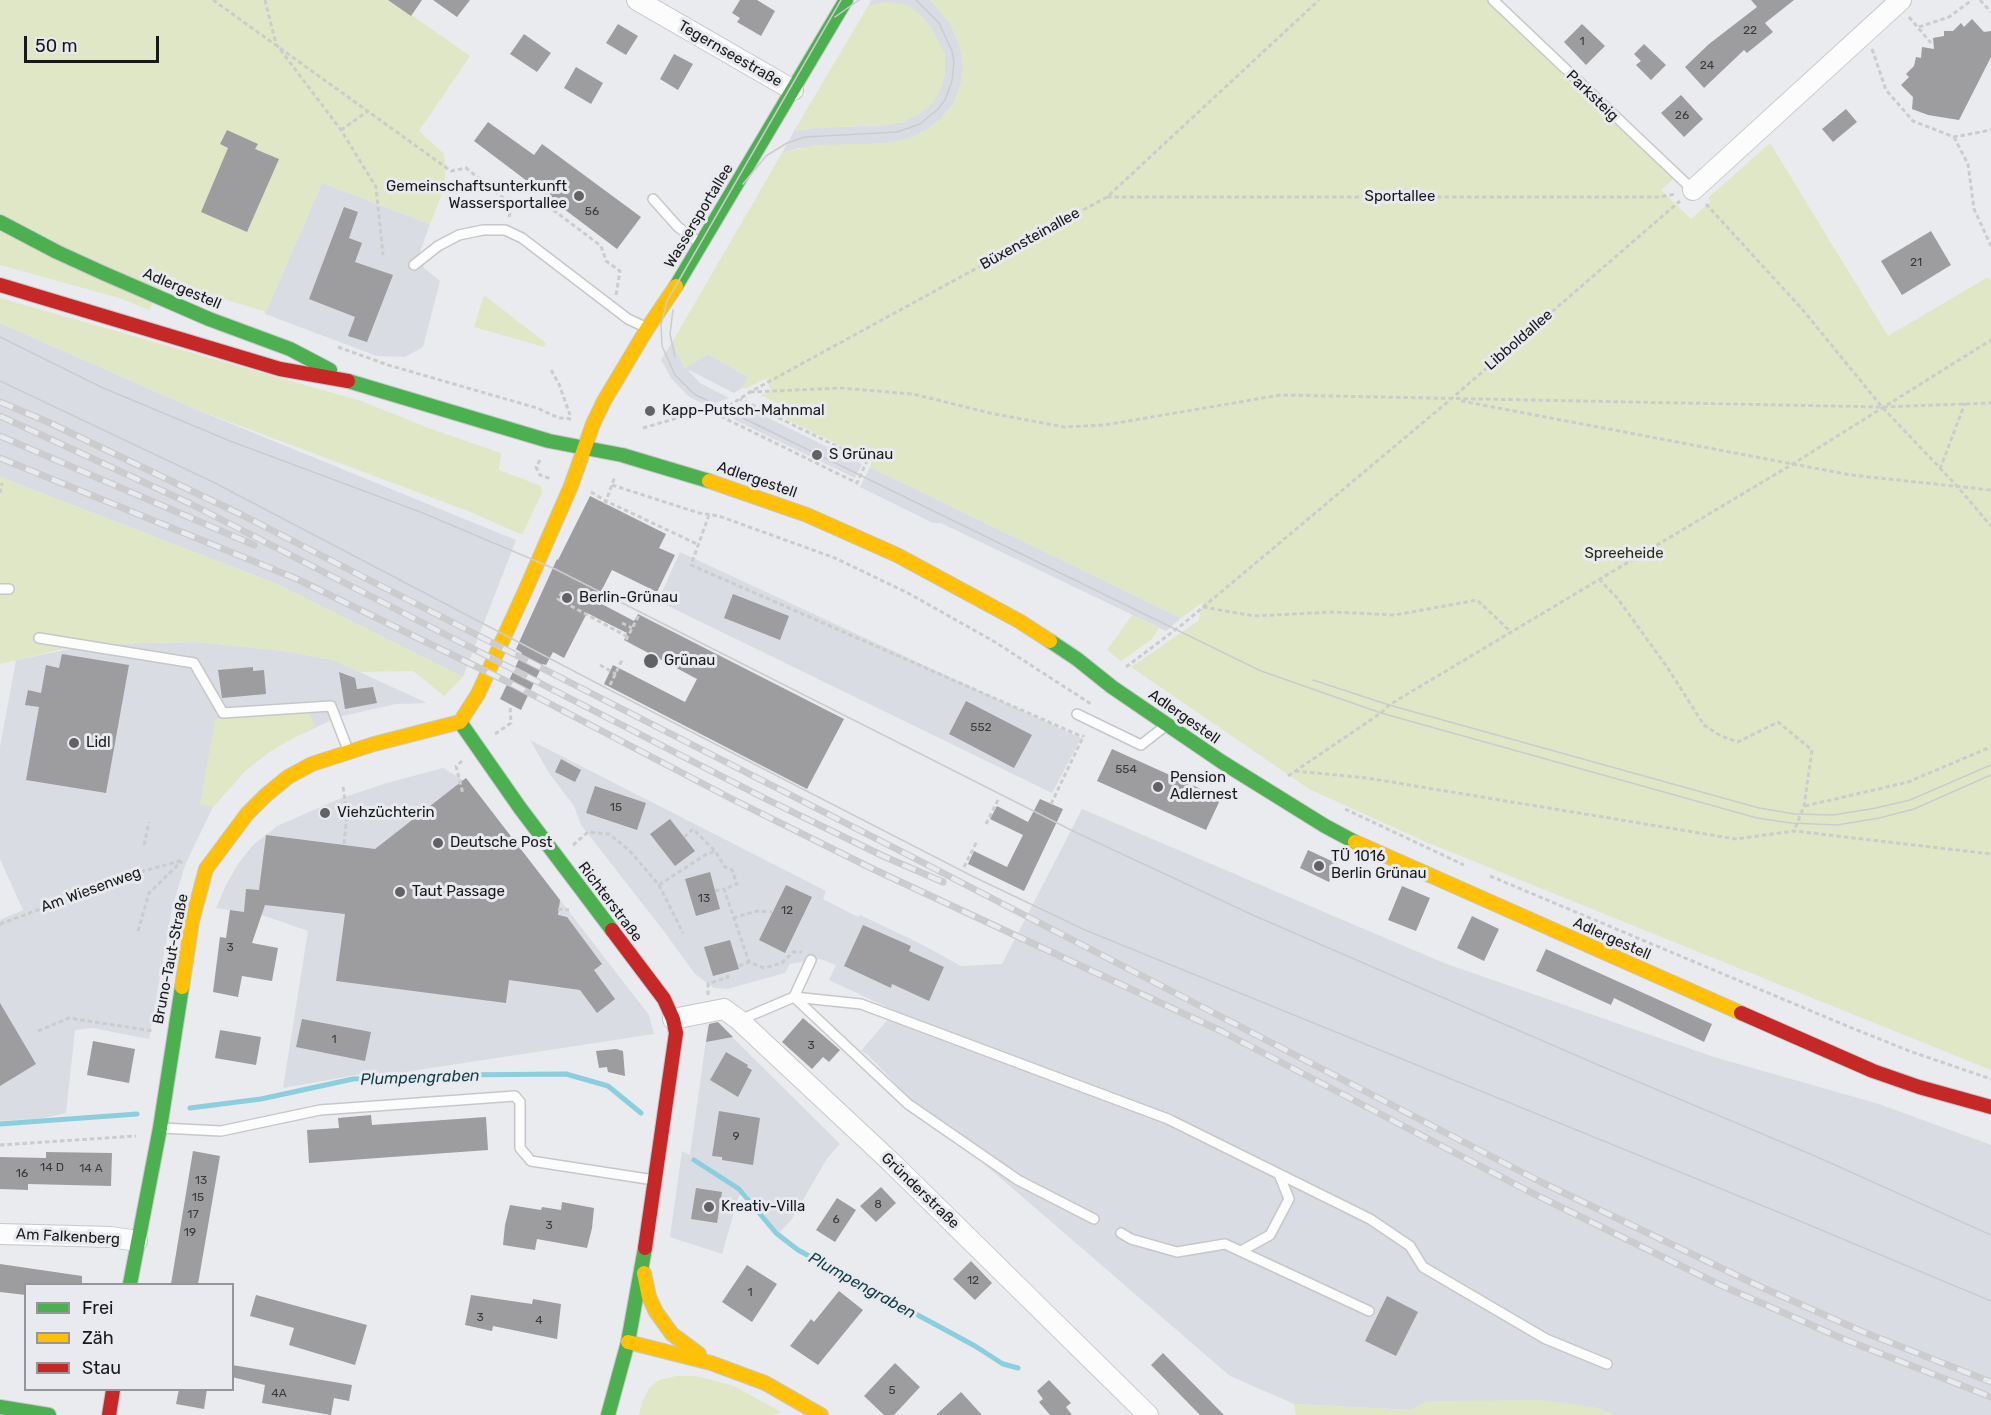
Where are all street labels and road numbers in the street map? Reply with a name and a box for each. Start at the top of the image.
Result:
street label: Tegernseestraße [675,17,785,91]
street label: Parksteig [1562,67,1622,125]
street label: Wassersportallee [661,161,737,271]
street label: Sportallee [1365,188,1435,206]
street label: Büxensteinallee [977,204,1083,274]
street label: Adlergestell [140,264,224,314]
street label: Libboldallee [1482,306,1556,374]
street label: Adlergestell [715,458,799,502]
street label: Adlergestell [1145,686,1223,748]
street label: Richterstraße [574,859,646,945]
street label: Am Wiesenweg [38,864,144,916]
street label: Bruno-Taut-Straße [150,892,192,1026]
street label: Adlergestell [1570,914,1654,964]
street label: Gründerstraße [877,1149,963,1233]
street label: Am Falkenberg [16,1225,120,1249]

